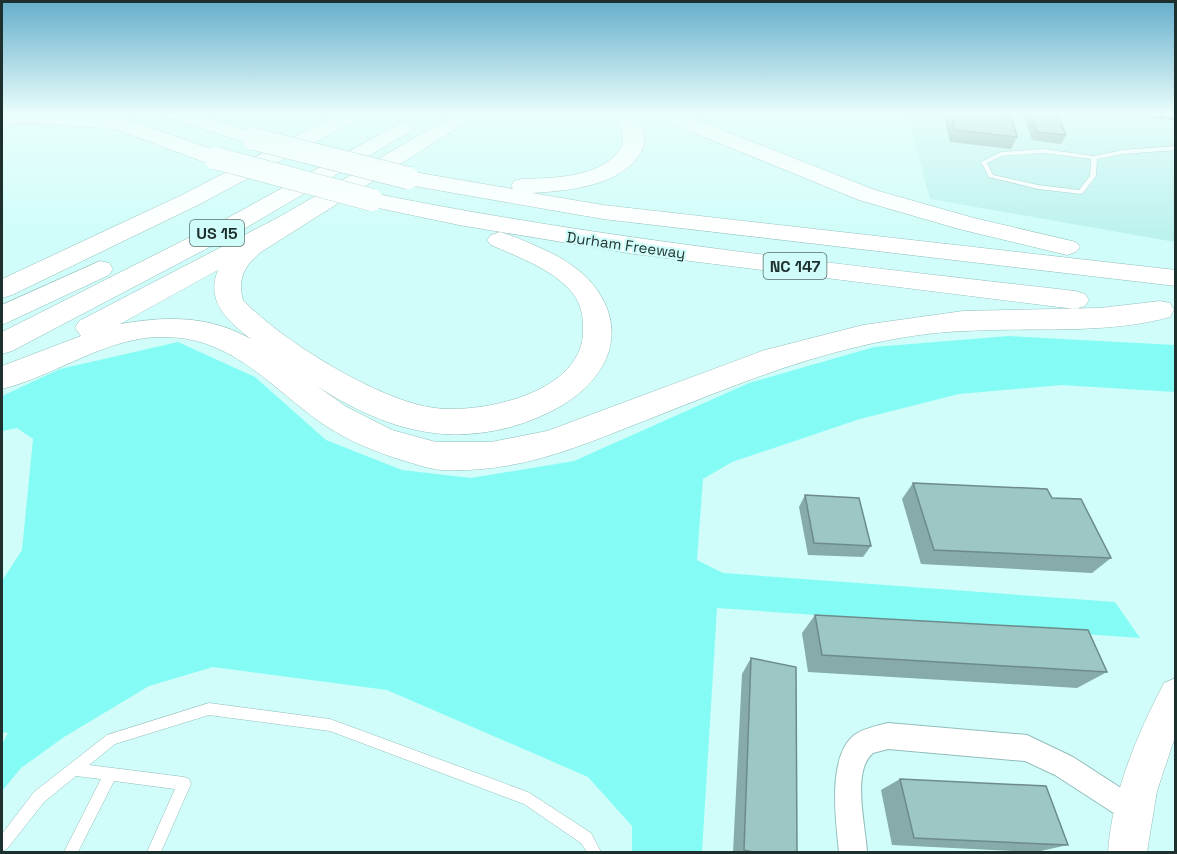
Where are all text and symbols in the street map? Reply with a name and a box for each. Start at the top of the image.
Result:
road number: US 15 [190,220,244,246]
street label: Durham Freeway [565,227,687,263]
road number: NC 147 [764,253,826,279]

